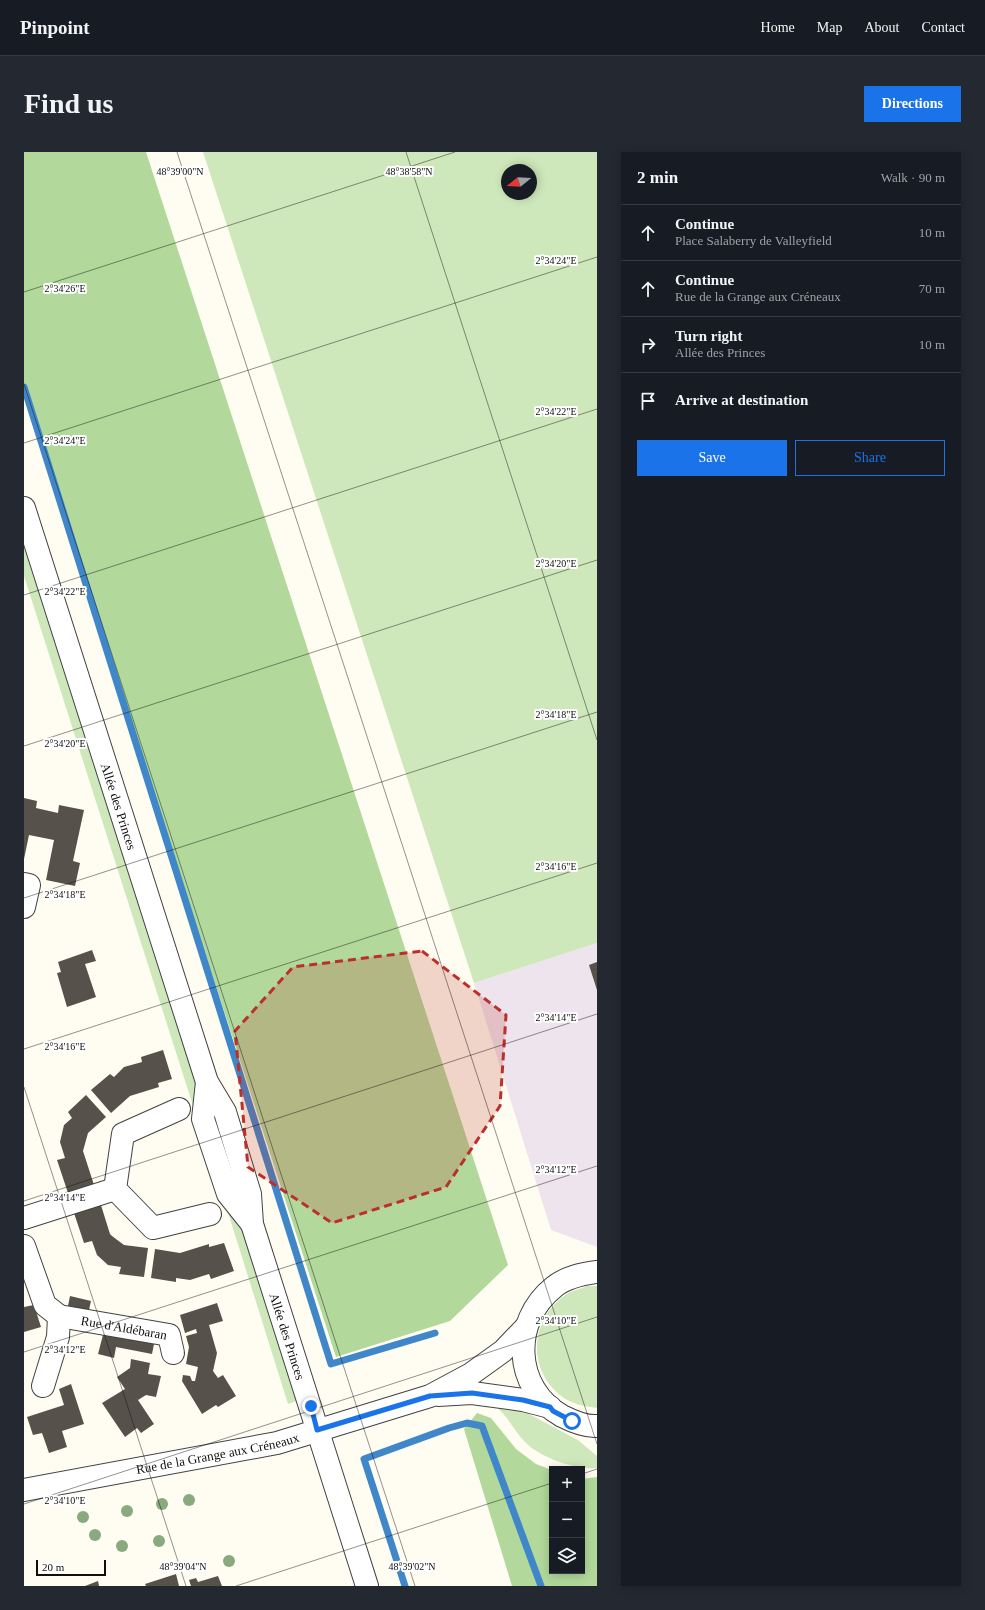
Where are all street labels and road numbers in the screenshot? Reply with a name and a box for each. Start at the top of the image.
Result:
street label: Allée des Princes [98,761,140,852]
street label: Allée des Princes [267,1291,308,1382]
street label: Rue d'Aldébaran [80,1312,169,1342]
street label: Rue de la Grange aux Créneaux [135,1429,301,1477]

